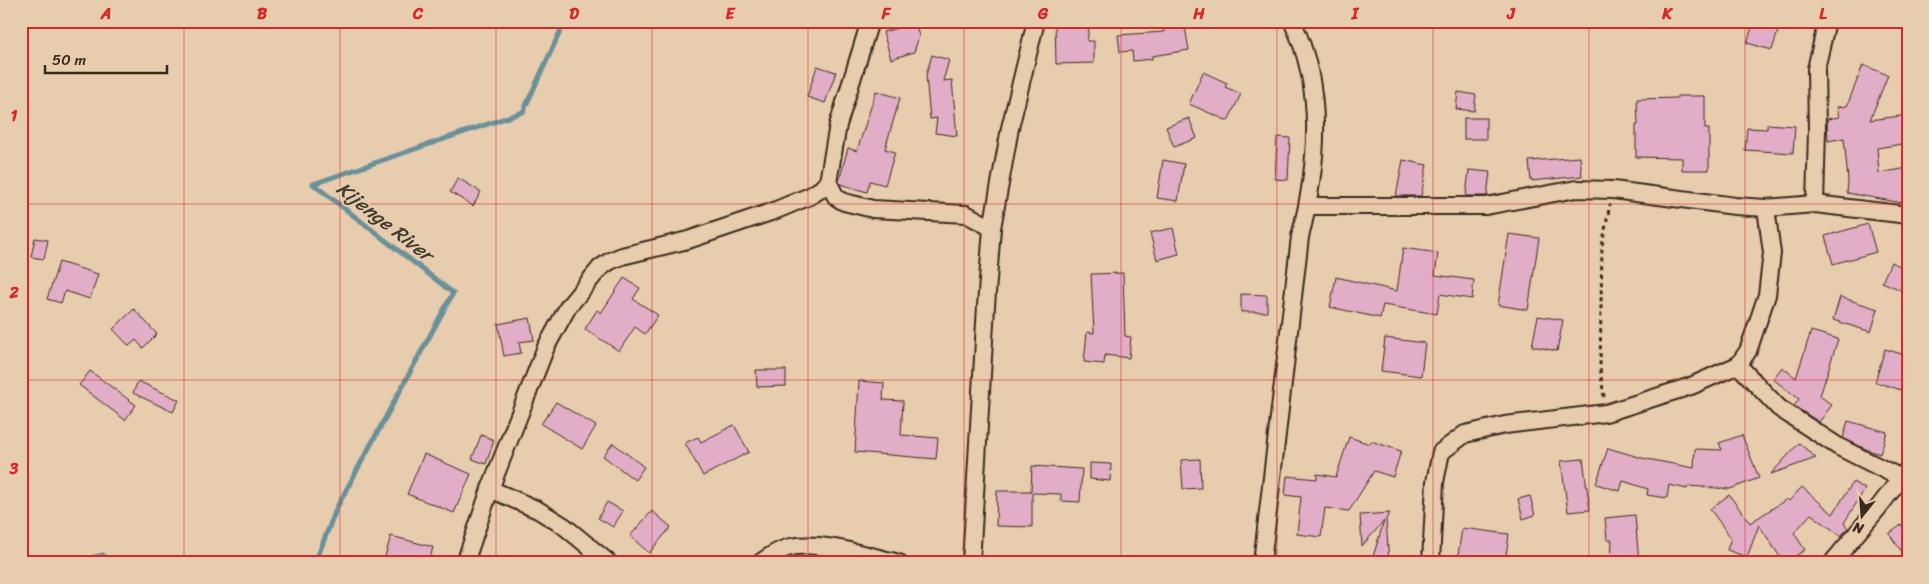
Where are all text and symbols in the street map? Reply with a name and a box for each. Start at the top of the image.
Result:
text: A [100,0,111,28]
text: B [257,0,268,28]
text: C [412,0,424,28]
text: D [569,0,579,28]
text: E [726,0,736,28]
text: F [881,0,892,28]
text: G [1037,0,1049,28]
text: H [1192,0,1205,28]
text: I [1351,0,1360,28]
text: J [1506,0,1516,28]
text: K [1661,0,1673,28]
text: L [1819,0,1827,28]
scale bar [45,42,168,74]
text: 50 m [52,47,87,73]
text: 1 [11,101,18,130]
water label: Kijenge River [328,172,444,273]
text: 2 [8,278,19,307]
text: 3 [9,454,19,483]
north arrow [1836,492,1886,542]
text: N [1850,514,1868,542]

